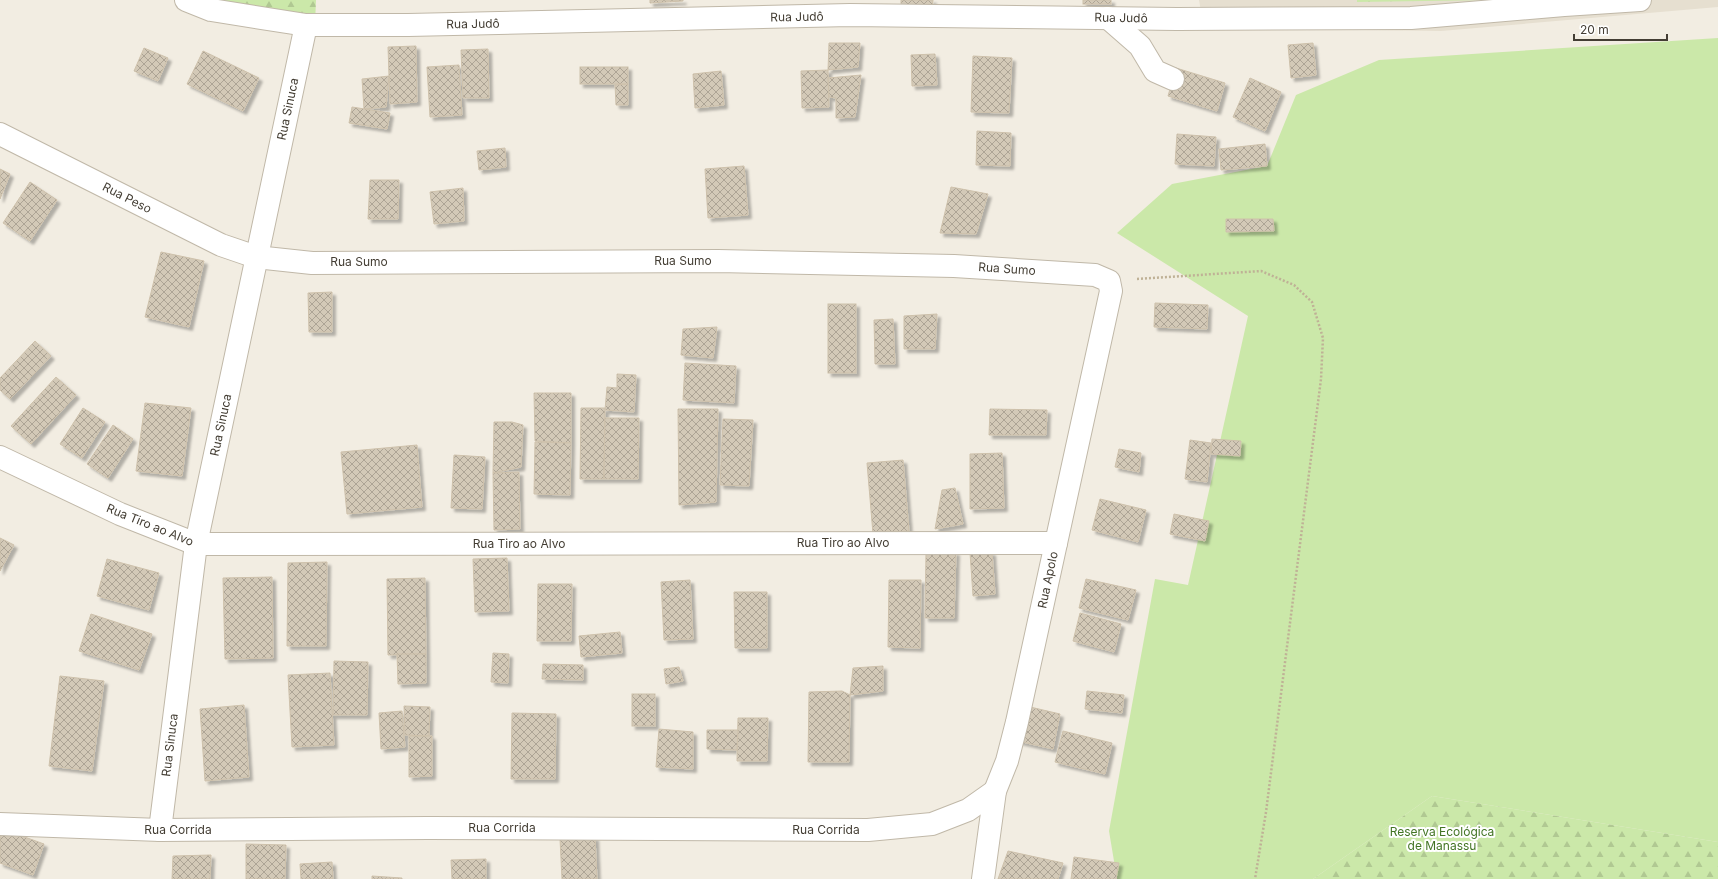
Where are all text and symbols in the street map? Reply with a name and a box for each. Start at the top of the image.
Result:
street label: Rua Judô [770,9,824,24]
street label: Rua Judô [1094,10,1148,25]
street label: Rua Judô [446,16,500,31]
scale bar [1574,16,1667,42]
text: 20 m [1580,22,1609,37]
street label: Rua Sinuca [274,76,301,141]
street label: Rua Peso [100,179,154,216]
street label: Rua Sumo [654,253,712,268]
street label: Rua Sumo [330,254,388,269]
street label: Rua Sumo [978,259,1036,278]
street label: Rua Sinuca [207,392,234,457]
street label: Rua Tiro ao Alvo [104,500,196,549]
street label: Rua Tiro ao Alvo [797,535,889,550]
street label: Rua Tiro ao Alvo [473,536,565,551]
street label: Rua Apolo [1034,550,1061,610]
street label: Rua Sinuca [158,713,181,777]
street label: Rua Corrida [468,820,536,835]
street label: Rua Corrida [144,822,212,837]
street label: Rua Corrida [792,822,860,837]
park label: Reserva Ecológica de Manassu [1390,824,1494,853]

